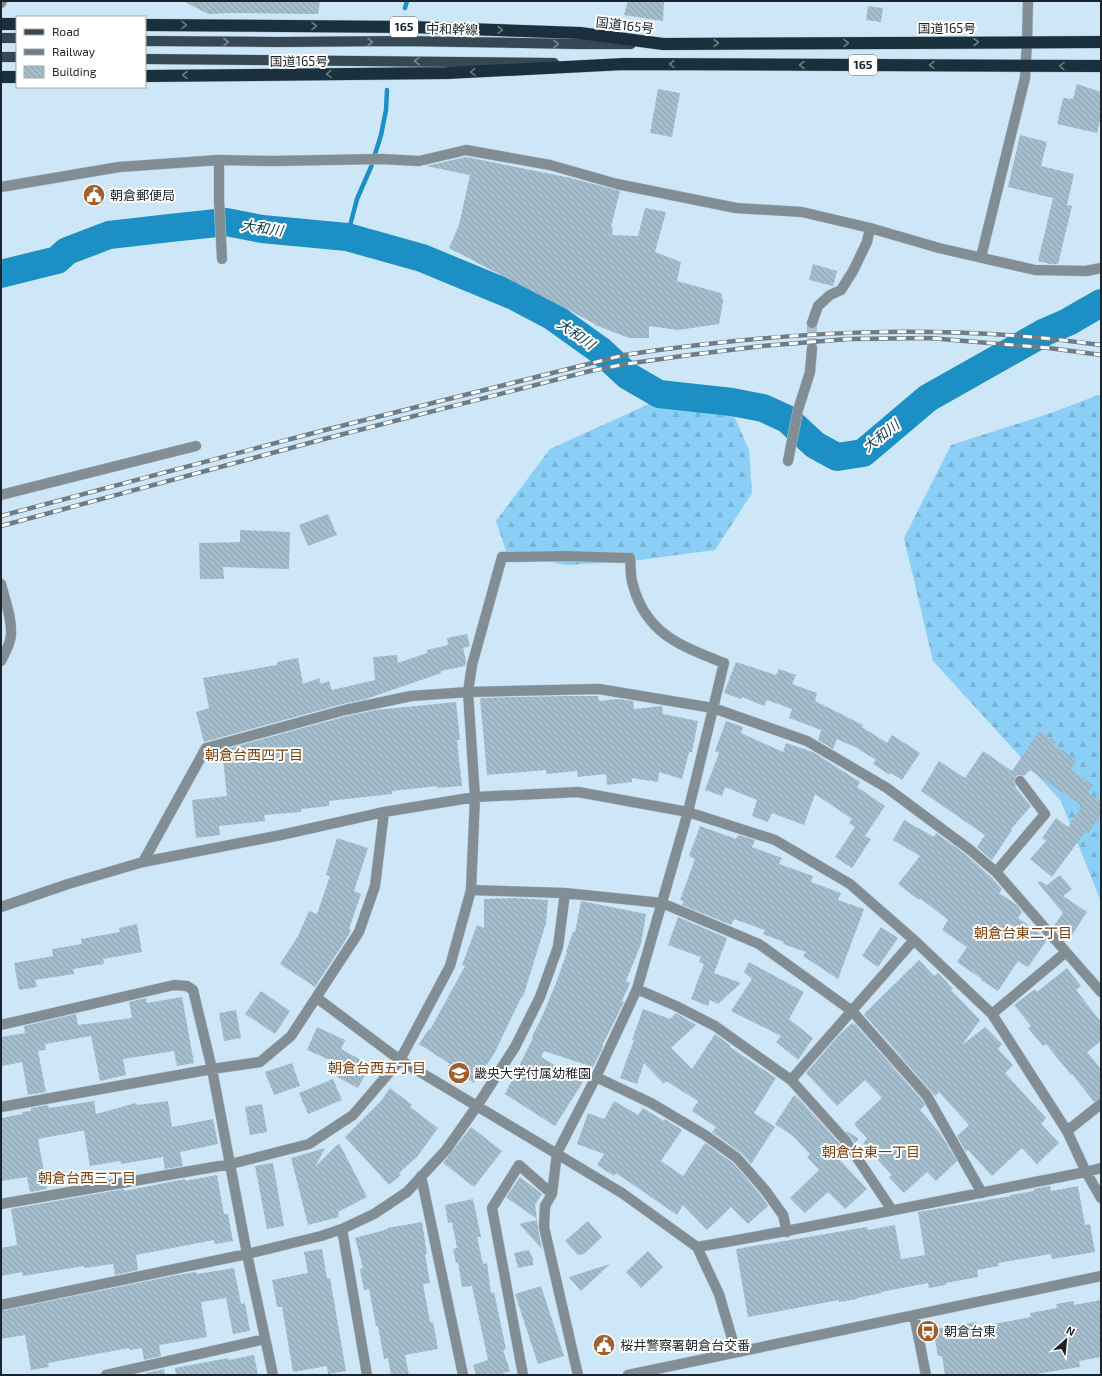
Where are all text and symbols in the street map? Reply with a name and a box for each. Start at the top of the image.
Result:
street label: 国道165号 [595,13,655,37]
legend [16,16,146,88]
road number: 165 [390,17,418,37]
street label: 国道165号 [918,20,976,36]
one-way arrow [181,21,187,29]
street label: 中和幹線 [426,21,478,37]
one-way arrow [311,22,317,30]
text: Road [52,24,80,38]
one-way arrow [497,26,503,35]
one-way arrow [367,37,373,46]
one-way arrow [223,38,229,46]
one-way arrow [973,38,979,46]
one-way arrow [713,39,719,47]
one-way arrow [843,39,849,47]
one-way arrow [553,40,559,48]
text: Railway [52,44,96,58]
street label: 国道165号 [270,53,328,69]
road number: 165 [849,55,877,75]
one-way arrow [414,57,420,65]
one-way arrow [669,60,675,68]
one-way arrow [799,61,805,69]
one-way arrow [929,61,935,69]
one-way arrow [1059,62,1065,70]
text: Building [52,64,97,78]
one-way arrow [470,67,476,76]
one-way arrow [326,70,332,78]
one-way arrow [182,71,188,80]
public building icon: 朝倉郵便局 [81,182,107,208]
place label: 朝倉郵便局 [110,187,175,203]
water label: 大和川 [240,216,286,239]
water label: 大和川 [554,315,600,354]
water label: 大和川 [859,415,904,455]
district label: 朝倉台西四丁目 [205,746,303,763]
district label: 朝倉台東二丁目 [974,924,1072,941]
district label: 朝倉台西五丁目 [328,1059,426,1076]
school or university icon: 畿央大学付属幼稚園 [446,1060,472,1086]
place label: 畿央大学付属幼稚園 [474,1065,591,1081]
district label: 朝倉台東一丁目 [822,1143,920,1160]
district label: 朝倉台西三丁目 [38,1169,136,1186]
bus stop icon: 朝倉台東 [915,1318,941,1344]
north arrow [1046,1320,1086,1360]
place label: 朝倉台東 [944,1323,996,1339]
text: N [1064,1323,1077,1338]
public building icon: 桜井警察署朝倉台交番 [591,1332,617,1358]
place label: 桜井警察署朝倉台交番 [620,1337,750,1353]

